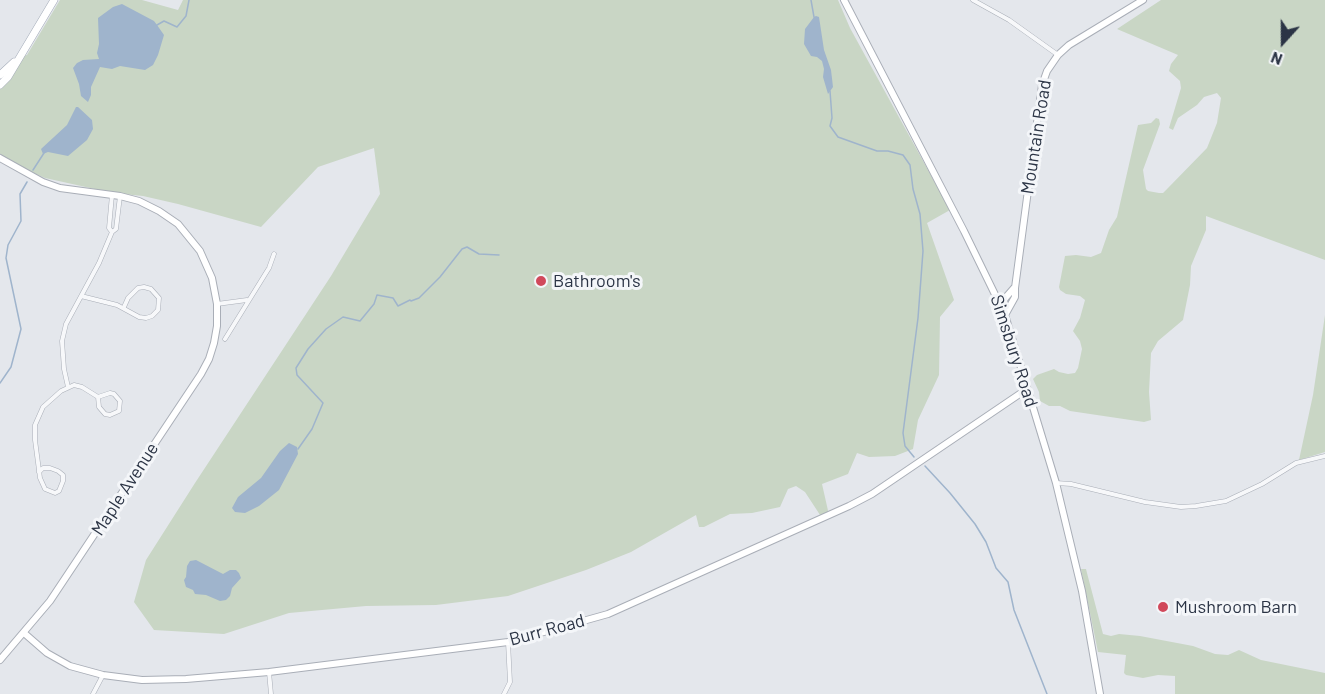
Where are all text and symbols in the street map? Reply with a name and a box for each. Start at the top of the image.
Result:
north arrow [1253,12,1313,72]
text: N [1268,48,1285,70]
street label: Mountain Road [1016,78,1056,196]
place label: Bathroom's [553,270,641,292]
marker: Bathroom's [534,274,548,288]
street label: Simsbury Road [986,292,1042,410]
street label: Maple Avenue [87,438,163,540]
place label: Mushroom Barn [1175,596,1297,618]
marker: Mushroom Barn [1156,600,1170,614]
street label: Burr Road [507,610,587,650]

